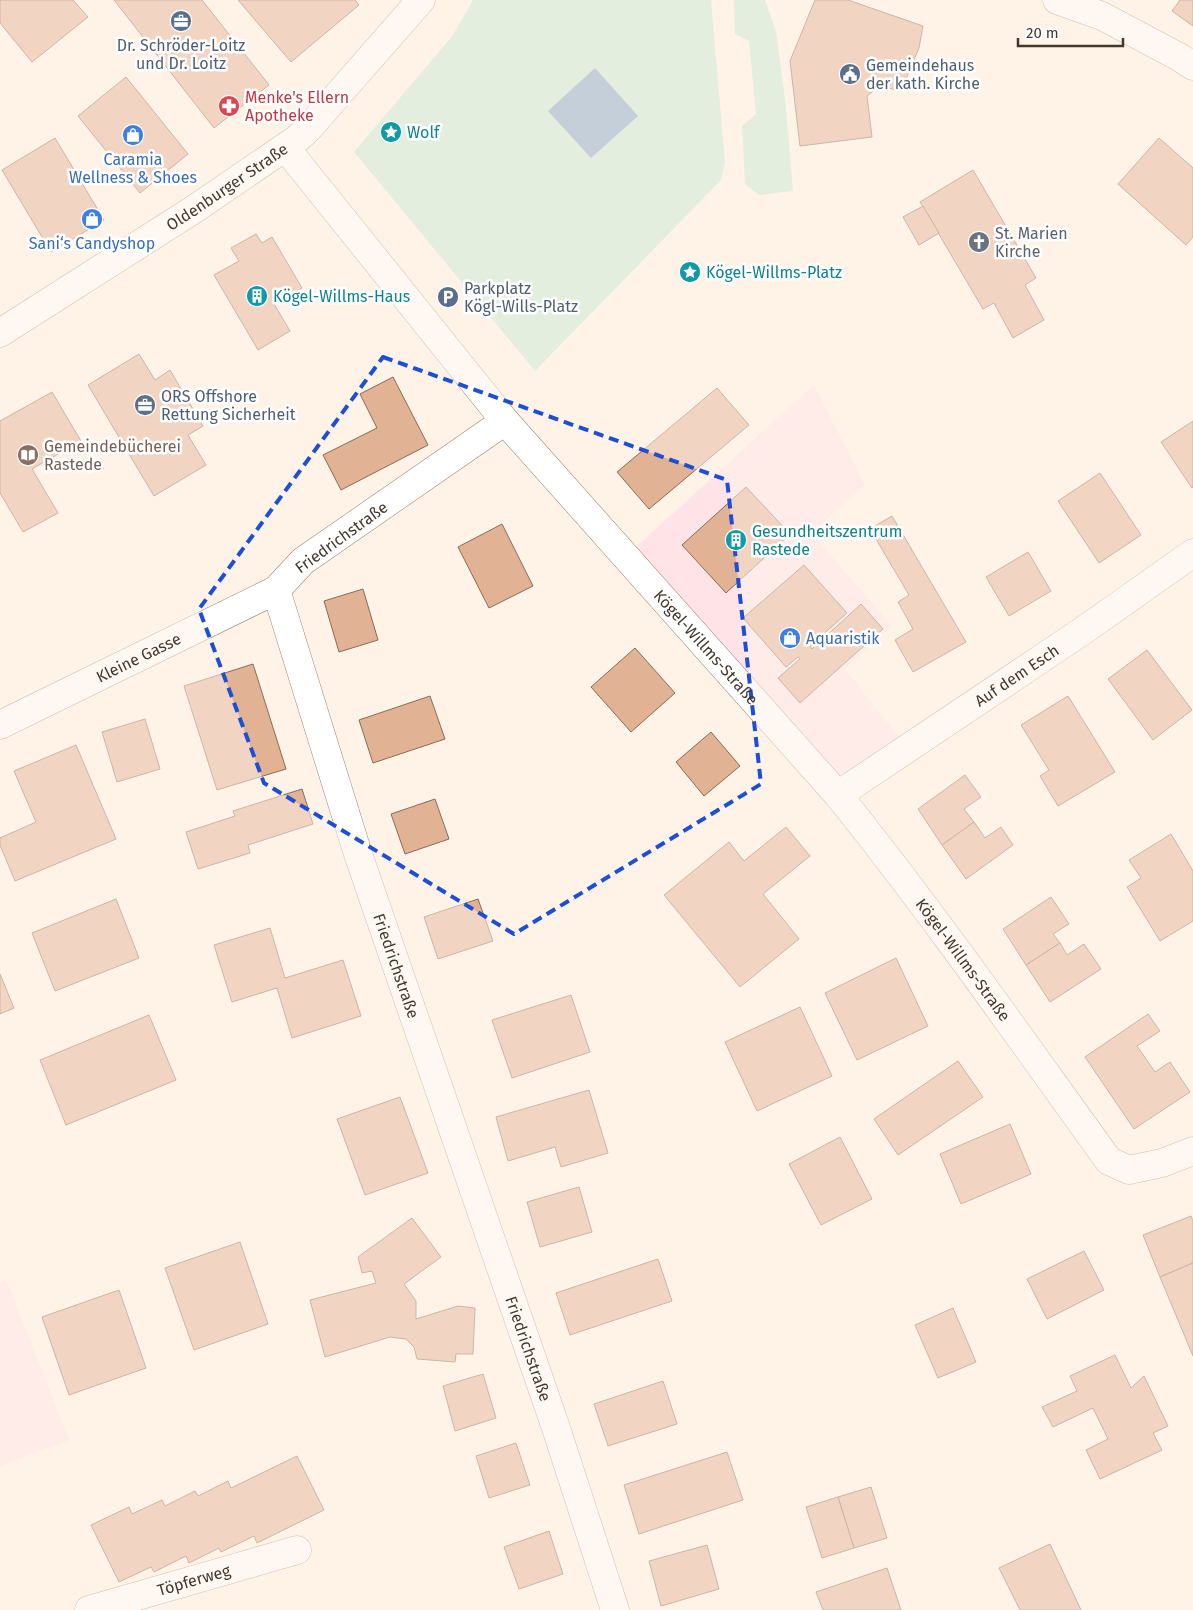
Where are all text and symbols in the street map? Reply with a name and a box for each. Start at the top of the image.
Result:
office icon: Dr. Schröder-Loitz und Dr. Loitz [169,9,193,33]
scale bar [1018,15,1123,47]
text: 20 m [1026,24,1059,42]
place label: Dr. Schröder-Loitz und Dr. Loitz [117,36,245,73]
place label: Gemeindehaus der kath. Kirche [866,56,980,93]
public building icon: Gemeindehaus der kath. Kirche [838,62,862,86]
place label: Menke's Ellern Apotheke [245,88,349,125]
pharmacy icon: Menke's Ellern Apotheke [217,94,241,118]
place icon: Wolf [379,120,403,144]
shop icon: Caramia Wellness & Shoes [121,123,145,147]
place label: Wolf [407,123,441,142]
street label: Oldenburger Straße [163,139,291,235]
place label: Caramia Wellness & Shoes [69,150,197,187]
shop icon: Sani‘s Candyshop [80,207,104,231]
place label: St. Marien Kirche [995,224,1068,261]
church icon: St. Marien Kirche [967,230,991,254]
place label: Sani‘s Candyshop [29,234,155,253]
place icon: Kögel-Willms-Platz [678,260,702,284]
place label: Kögel-Willms-Platz [706,263,842,282]
place label: Parkplatz Kögl-Wills-Platz [464,279,578,316]
building icon: Kögel-Willms-Haus [245,284,269,308]
parking icon: Parkplatz Kögl-Wills-Platz [436,285,460,309]
place label: Kögel-Willms-Haus [273,287,410,306]
place label: ORS Offshore Rettung Sicherheit [161,387,296,424]
office icon: ORS Offshore Rettung Sicherheit [133,393,157,417]
place label: Gemeindebücherei Rastede [44,437,181,474]
library icon: Gemeindebücherei Rastede [16,443,40,467]
street label: Friedrichstraße [291,497,391,577]
place label: Gesundheitszentrum Rastede [752,522,902,559]
building icon: Gesundheitszentrum Rastede [724,528,748,552]
street label: Kögel-Willms-Straße [650,586,762,709]
shop icon: Aquaristik [778,626,802,650]
street label: Kleine Gasse [93,629,184,686]
place label: Aquaristik [806,629,880,648]
street label: Auf dem Esch [971,641,1063,711]
street label: Kögel-Willms-Straße [912,895,1014,1025]
street label: Friedrichstraße [369,911,423,1021]
street label: Friedrichstraße [501,1294,555,1404]
street label: Töpferweg [155,1561,233,1600]

